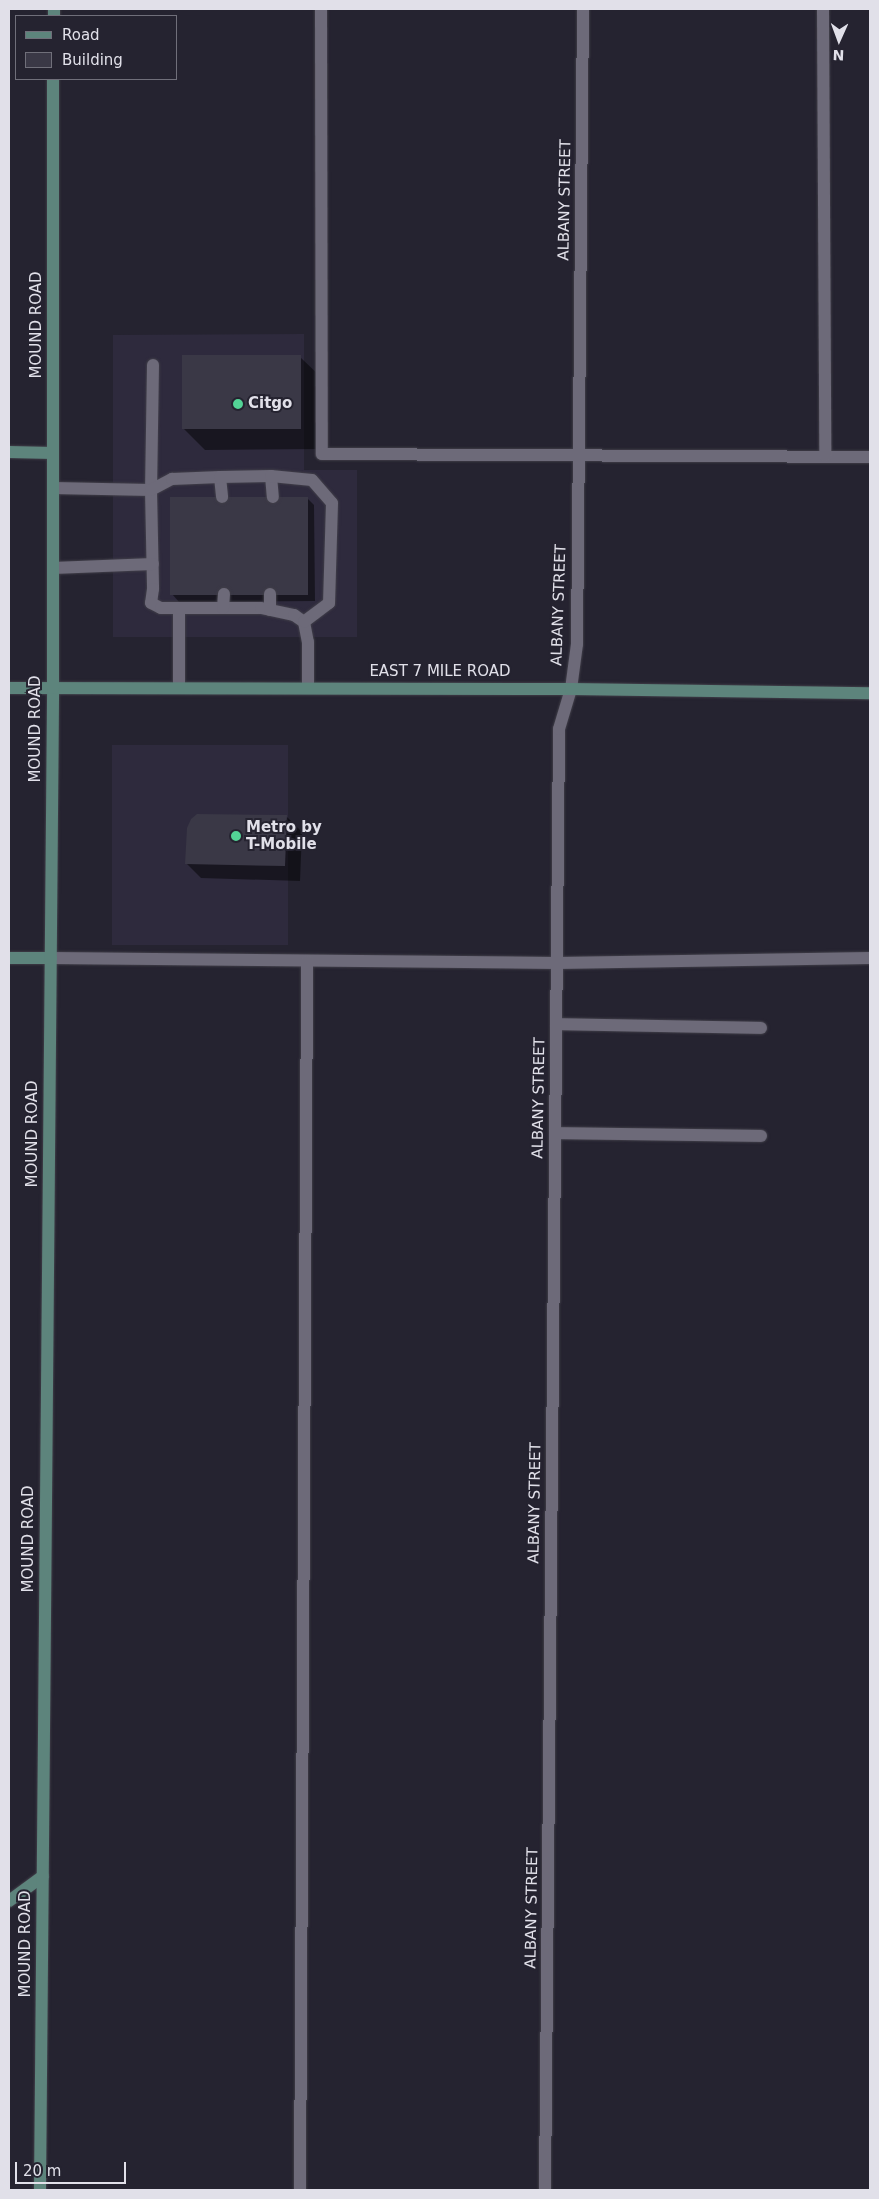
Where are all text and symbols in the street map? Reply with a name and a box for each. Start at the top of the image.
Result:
legend [15,15,178,80]
north arrow [814,15,864,65]
text: Road [62,26,100,44]
text: N [832,47,845,63]
text: Building [62,51,123,69]
street label: ALBANY STREET [555,139,575,261]
street label: MOUND ROAD [28,271,46,379]
place label: Citgo [248,395,292,413]
marker: Citgo [232,398,244,410]
street label: ALBANY STREET [548,544,570,666]
street label: EAST 7 MILE ROAD [369,663,511,681]
street label: MOUND ROAD [27,675,45,783]
place label: Metro by T-Mobile [246,818,322,853]
marker: Metro by T-Mobile [230,830,242,842]
street label: ALBANY STREET [529,1037,549,1159]
street label: MOUND ROAD [24,1080,42,1188]
street label: ALBANY STREET [525,1442,545,1564]
street label: MOUND ROAD [20,1485,38,1593]
street label: ALBANY STREET [522,1847,542,1969]
street label: MOUND ROAD [17,1890,35,1998]
scale bar [18,2152,129,2184]
text: 20 m [23,2162,61,2180]

